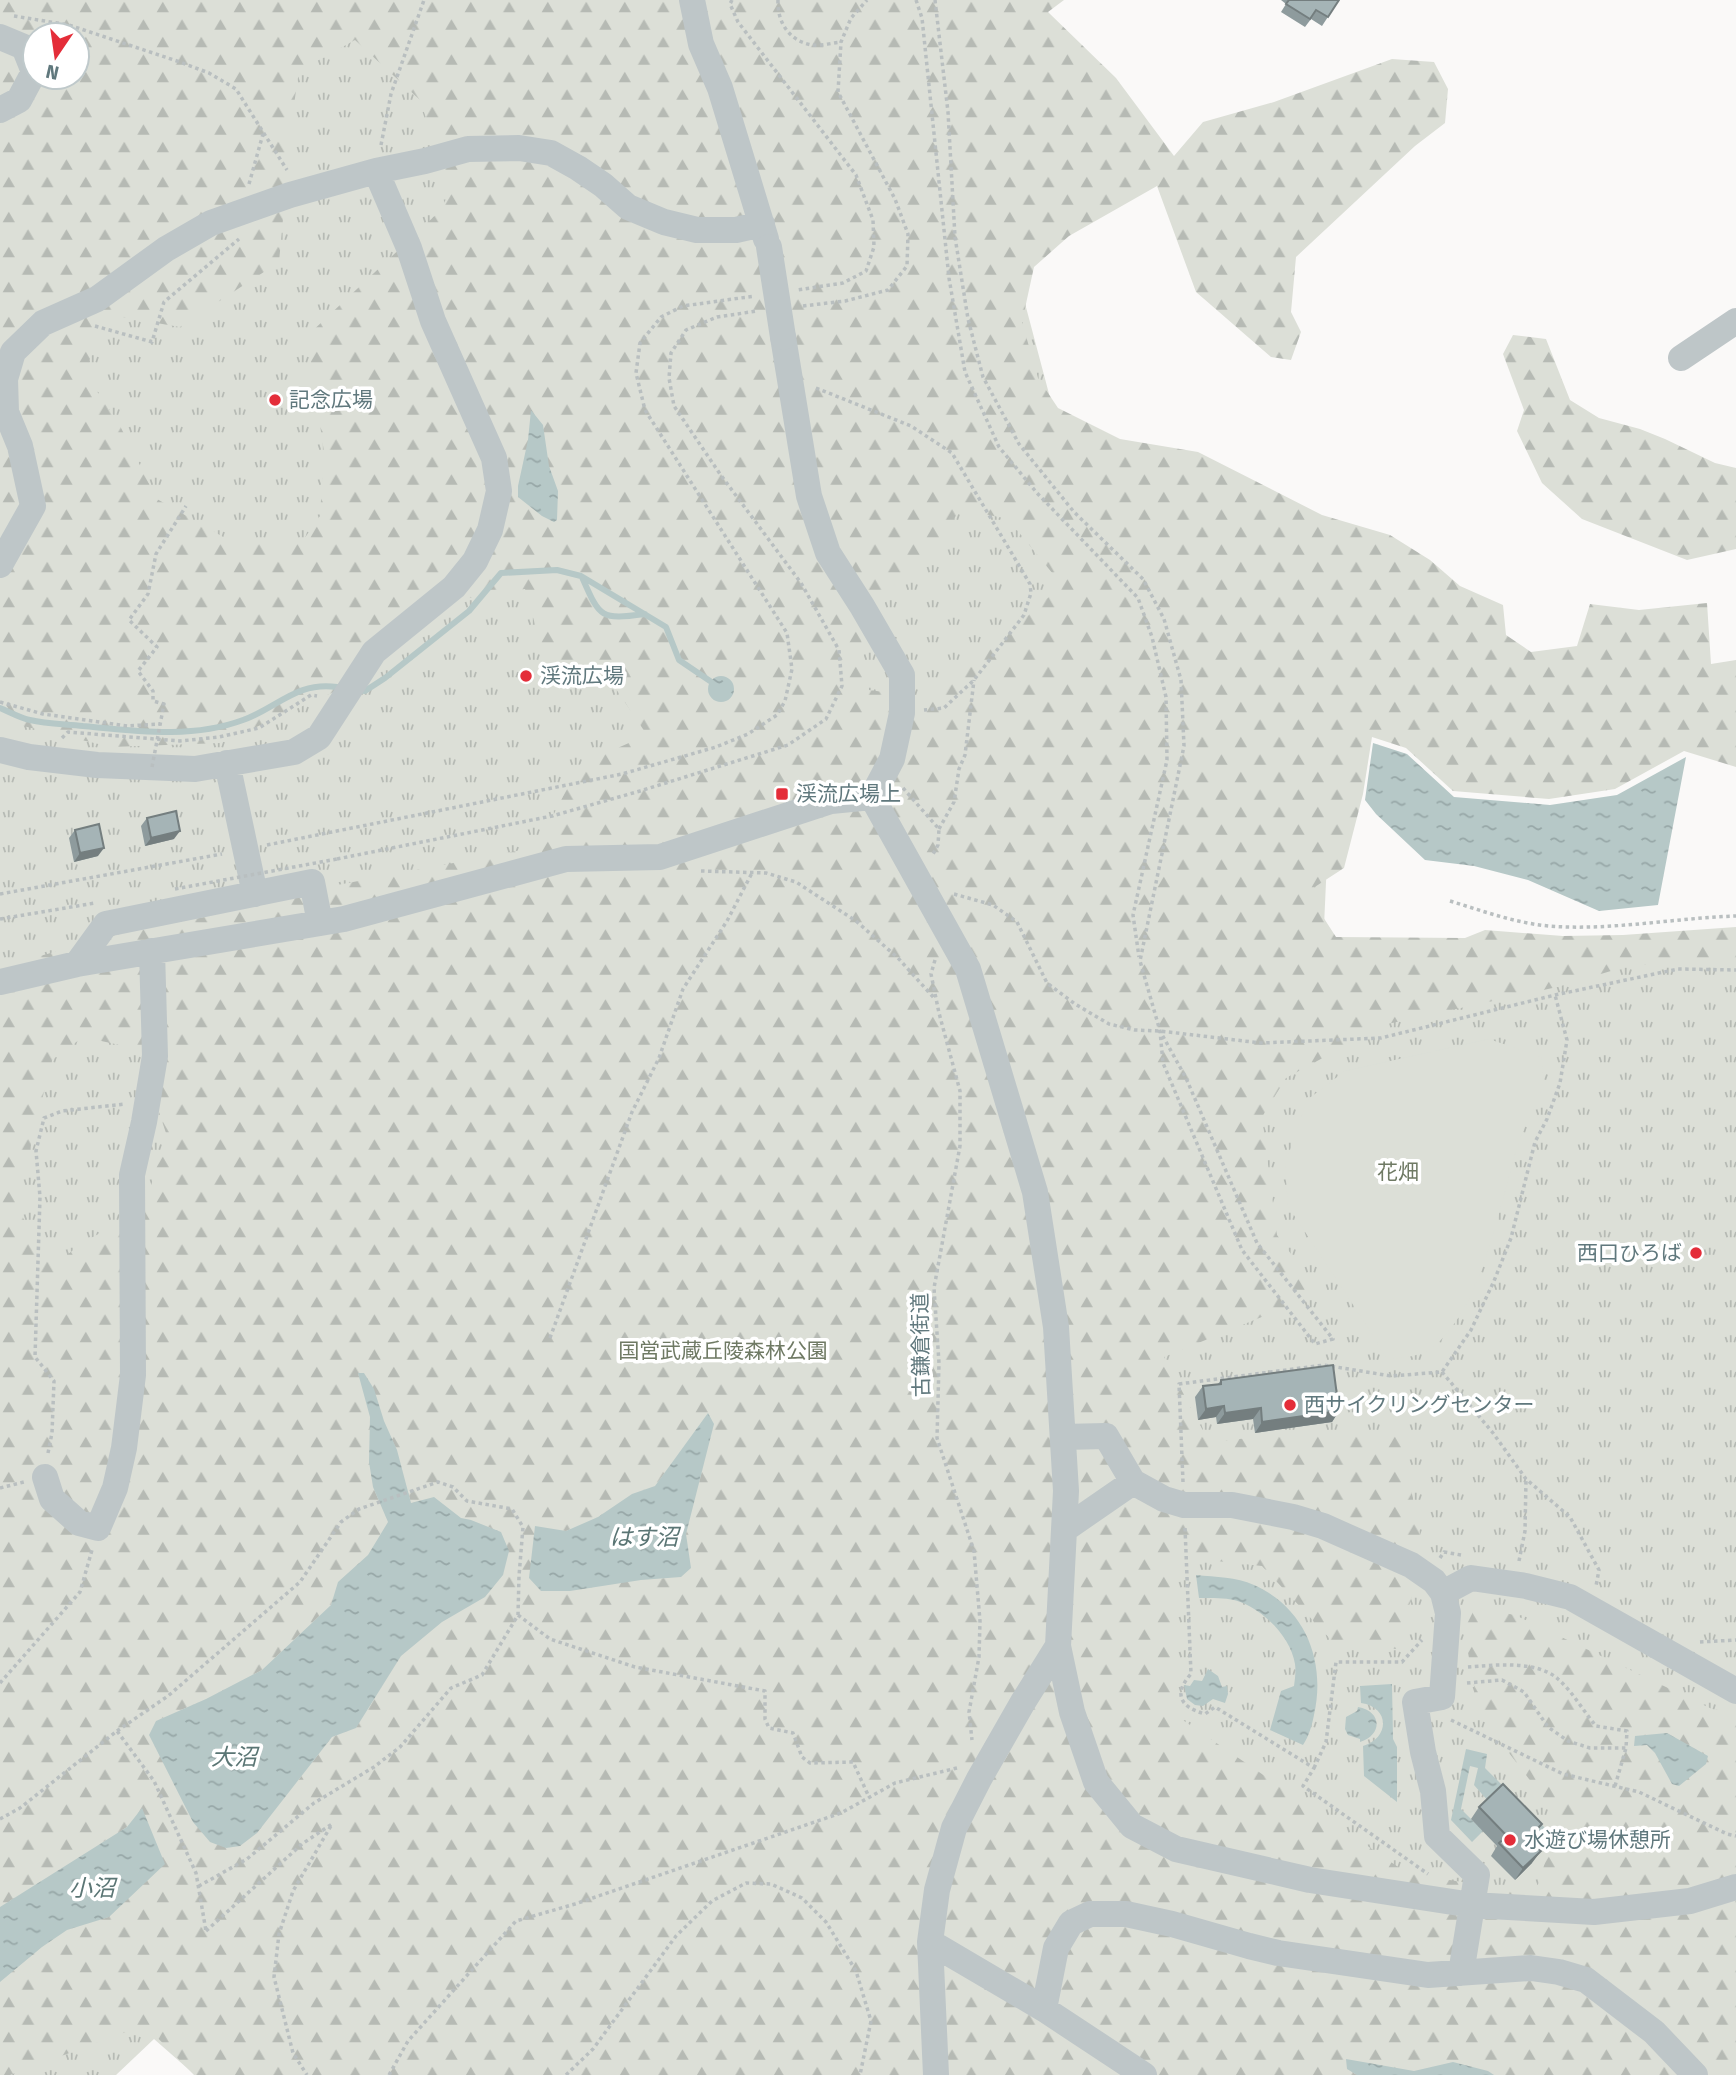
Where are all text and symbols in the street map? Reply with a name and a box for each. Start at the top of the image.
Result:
north arrow [21,21,91,91]
text: N [44,59,61,85]
place label: 記念広場 [289,387,373,413]
marker: 記念広場 [267,392,283,408]
place label: 渓流広場 [540,663,624,689]
marker: 渓流広場 [518,668,534,684]
place label: 渓流広場上 [796,781,901,807]
marker: 渓流広場上 [774,786,790,802]
park label: 花畑 [1377,1159,1419,1185]
place label: 西口ひろば [1577,1240,1682,1266]
marker: 西口ひろば [1688,1245,1704,1261]
street label: 古鎌倉街道 [907,1292,935,1398]
park label: 国営武蔵丘陵森林公園 [618,1338,828,1364]
place label: 西サイクリングセンター [1304,1392,1535,1418]
marker: 西サイクリングセンター [1282,1397,1298,1413]
water label: はす沼 [610,1523,682,1551]
water label: 大沼 [211,1743,260,1771]
place label: 水遊び場休憩所 [1524,1827,1671,1853]
marker: 水遊び場休憩所 [1502,1832,1518,1848]
water label: 小沼 [69,1874,118,1902]

